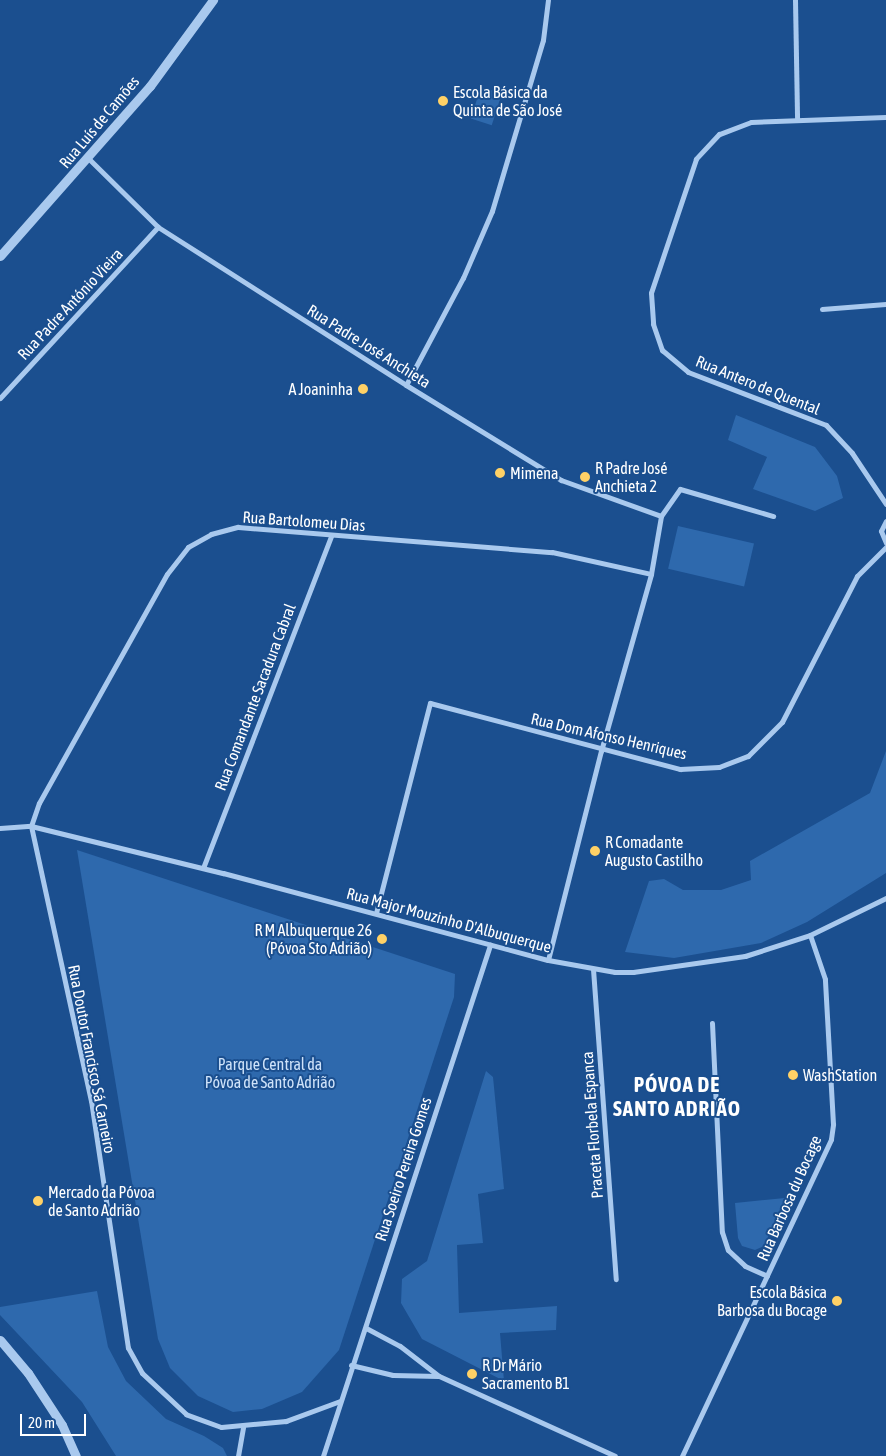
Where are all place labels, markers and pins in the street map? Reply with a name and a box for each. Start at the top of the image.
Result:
place label: Escola Básica da Quinta de São José [453,82,562,120]
marker: Escola Básica da Quinta de São José [437,95,449,107]
place label: A Joaninha [288,379,353,399]
marker: A Joaninha [357,383,369,395]
place label: R Padre José Anchieta 2 [595,458,667,496]
place label: Mimena [510,463,558,483]
marker: Mimena [494,467,506,479]
marker: R Padre José Anchieta 2 [579,471,591,483]
place label: R Comadante Augusto Castilho [605,832,703,870]
marker: R Comadante Augusto Castilho [589,845,601,857]
place label: R M Albuquerque 26 (Póvoa Sto Adrião) [254,920,372,958]
marker: R M Albuquerque 26 (Póvoa Sto Adrião) [376,933,388,945]
place label: WashStation [803,1065,877,1085]
marker: WashStation [787,1069,799,1081]
place label: Mercado da Póvoa de Santo Adrião [48,1182,155,1220]
marker: Mercado da Póvoa de Santo Adrião [32,1195,44,1207]
place label: Escola Básica Barbosa du Bocage [717,1282,827,1320]
marker: Escola Básica Barbosa du Bocage [831,1295,843,1307]
place label: R Dr Mário Sacramento B1 [482,1355,570,1393]
marker: R Dr Mário Sacramento B1 [466,1368,478,1380]

